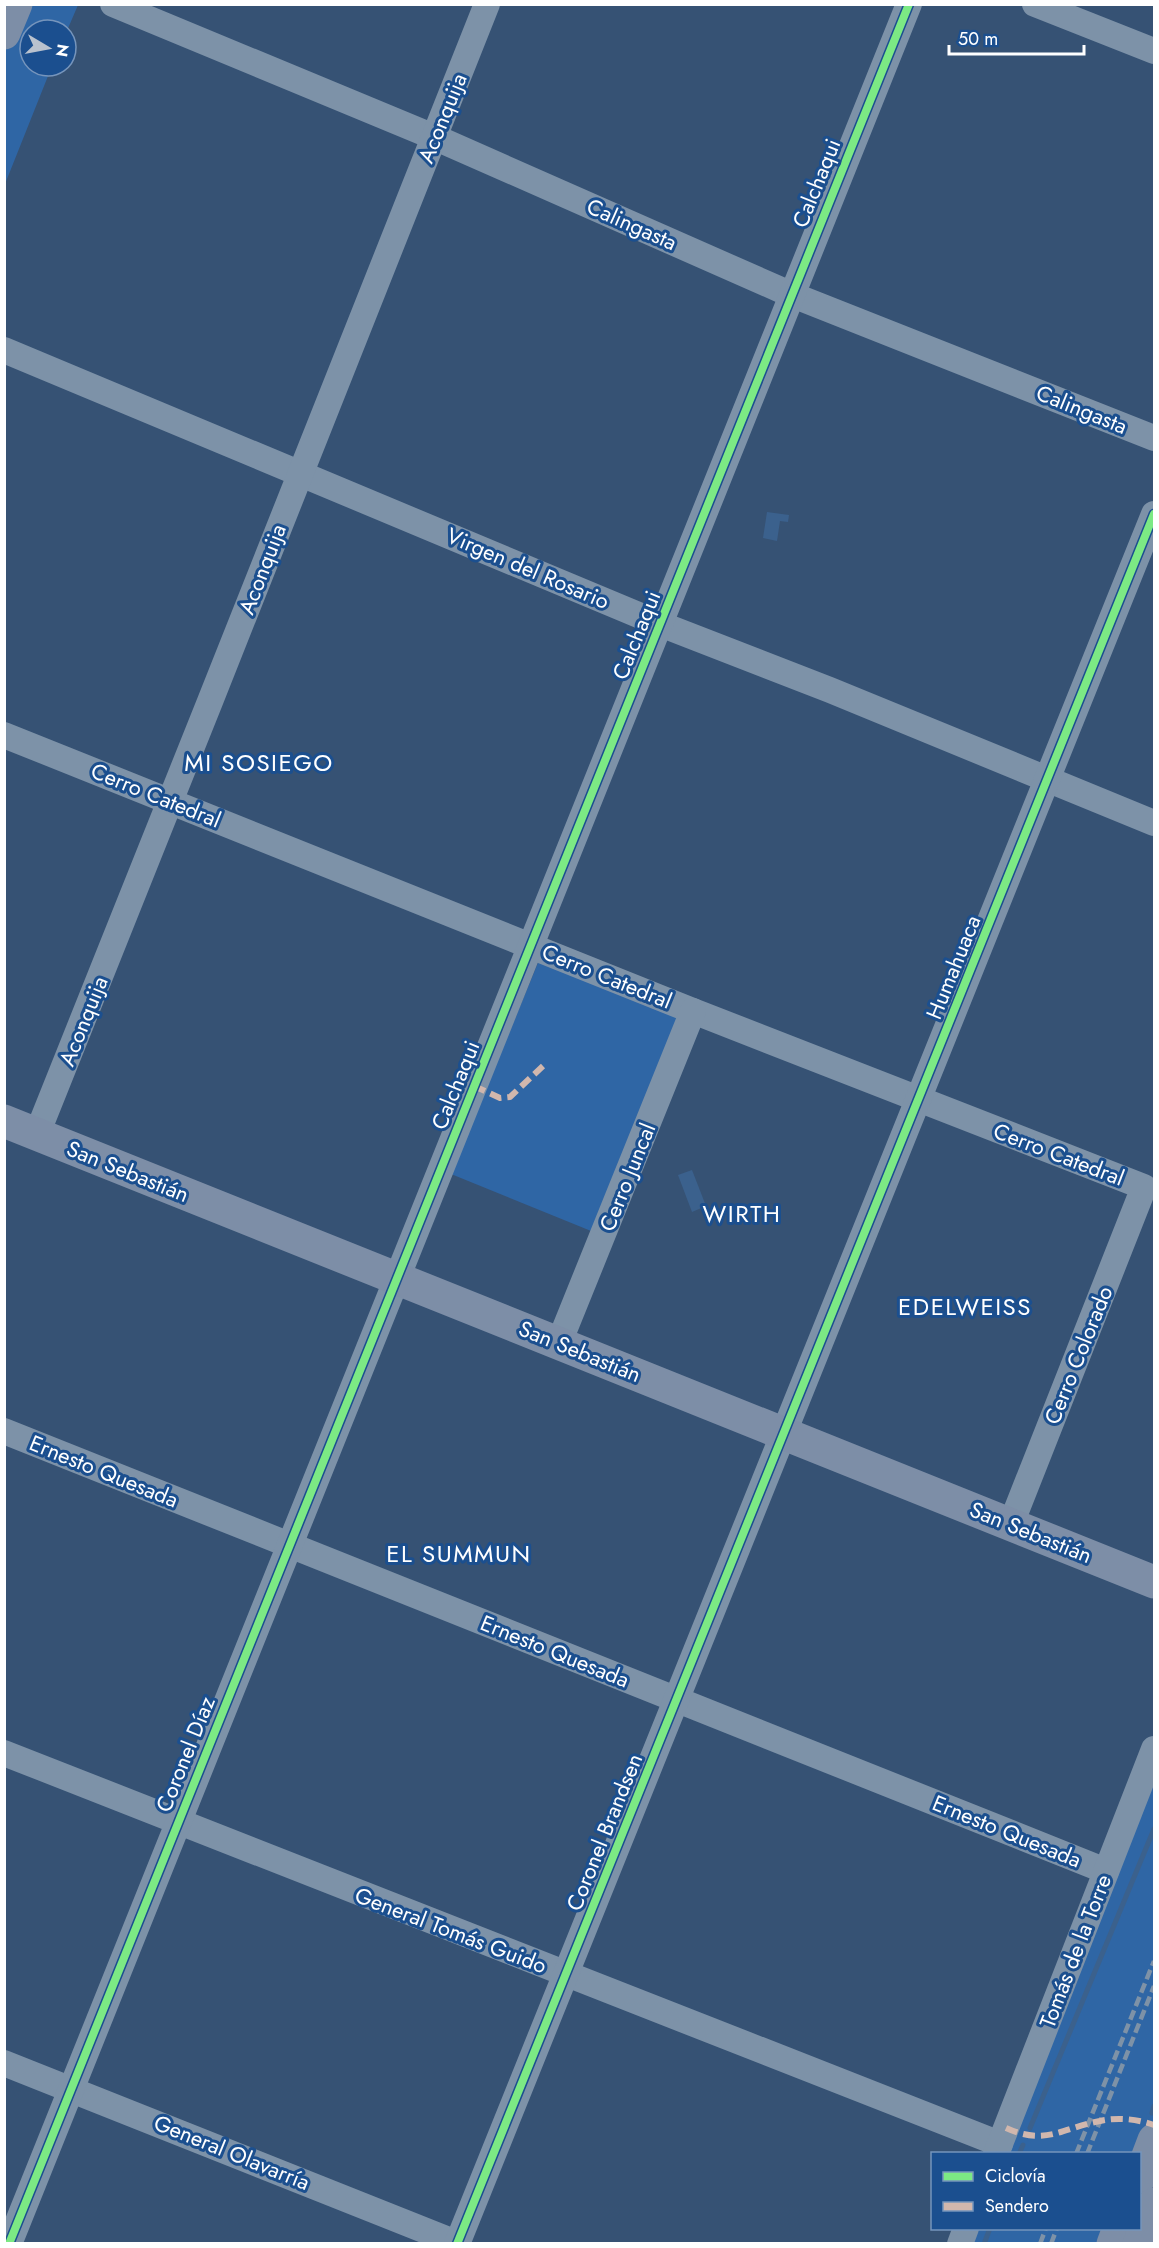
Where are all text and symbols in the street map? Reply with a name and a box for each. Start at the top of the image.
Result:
north arrow [18,18,78,78]
scale bar [949,18,1084,56]
text: 50 m [958,26,998,52]
text: N [50,42,75,59]
street label: Aconquija [409,68,475,168]
street label: Calchaqui [784,134,848,232]
street label: Calingasta [582,190,682,258]
street label: Calingasta [1032,376,1132,442]
street label: Aconquija [230,519,294,619]
street label: Virgen del Rosario [442,519,614,617]
street label: Calchaqui [604,586,668,684]
district label: MI SOSIEGO [184,745,334,780]
street label: Cerro Catedral [86,754,226,836]
street label: Humahuaca [918,910,988,1024]
street label: Cerro Catedral [537,935,677,1017]
street label: Aconquija [50,971,116,1071]
street label: Calchaqui [423,1036,487,1134]
street label: Cerro Catedral [989,1114,1129,1194]
street label: Cerro Juncal [591,1118,663,1236]
street label: San Sebastián [62,1132,194,1210]
district label: WIRTH [703,1196,781,1231]
street label: Cerro Colorado [1036,1281,1120,1429]
district label: EDELWEISS [898,1289,1032,1324]
street label: San Sebastián [514,1312,646,1390]
street label: Ernesto Quesada [25,1427,183,1515]
street label: San Sebastián [965,1493,1097,1571]
district label: EL SUMMUN [386,1536,532,1571]
street label: Ernesto Quesada [476,1607,634,1695]
street label: Coronel Díaz [147,1691,223,1817]
street label: Coronel Brandsen [558,1749,650,1915]
street label: Ernesto Quesada [928,1787,1086,1875]
street label: Tomás de la Torre [1031,1870,1119,2032]
street label: General Tomás Guido [350,1879,552,1981]
street label: General Olavarría [149,2106,315,2198]
legend [931,2152,1141,2230]
text: Ciclovía [985,2163,1046,2189]
text: Sendero [985,2193,1049,2219]

